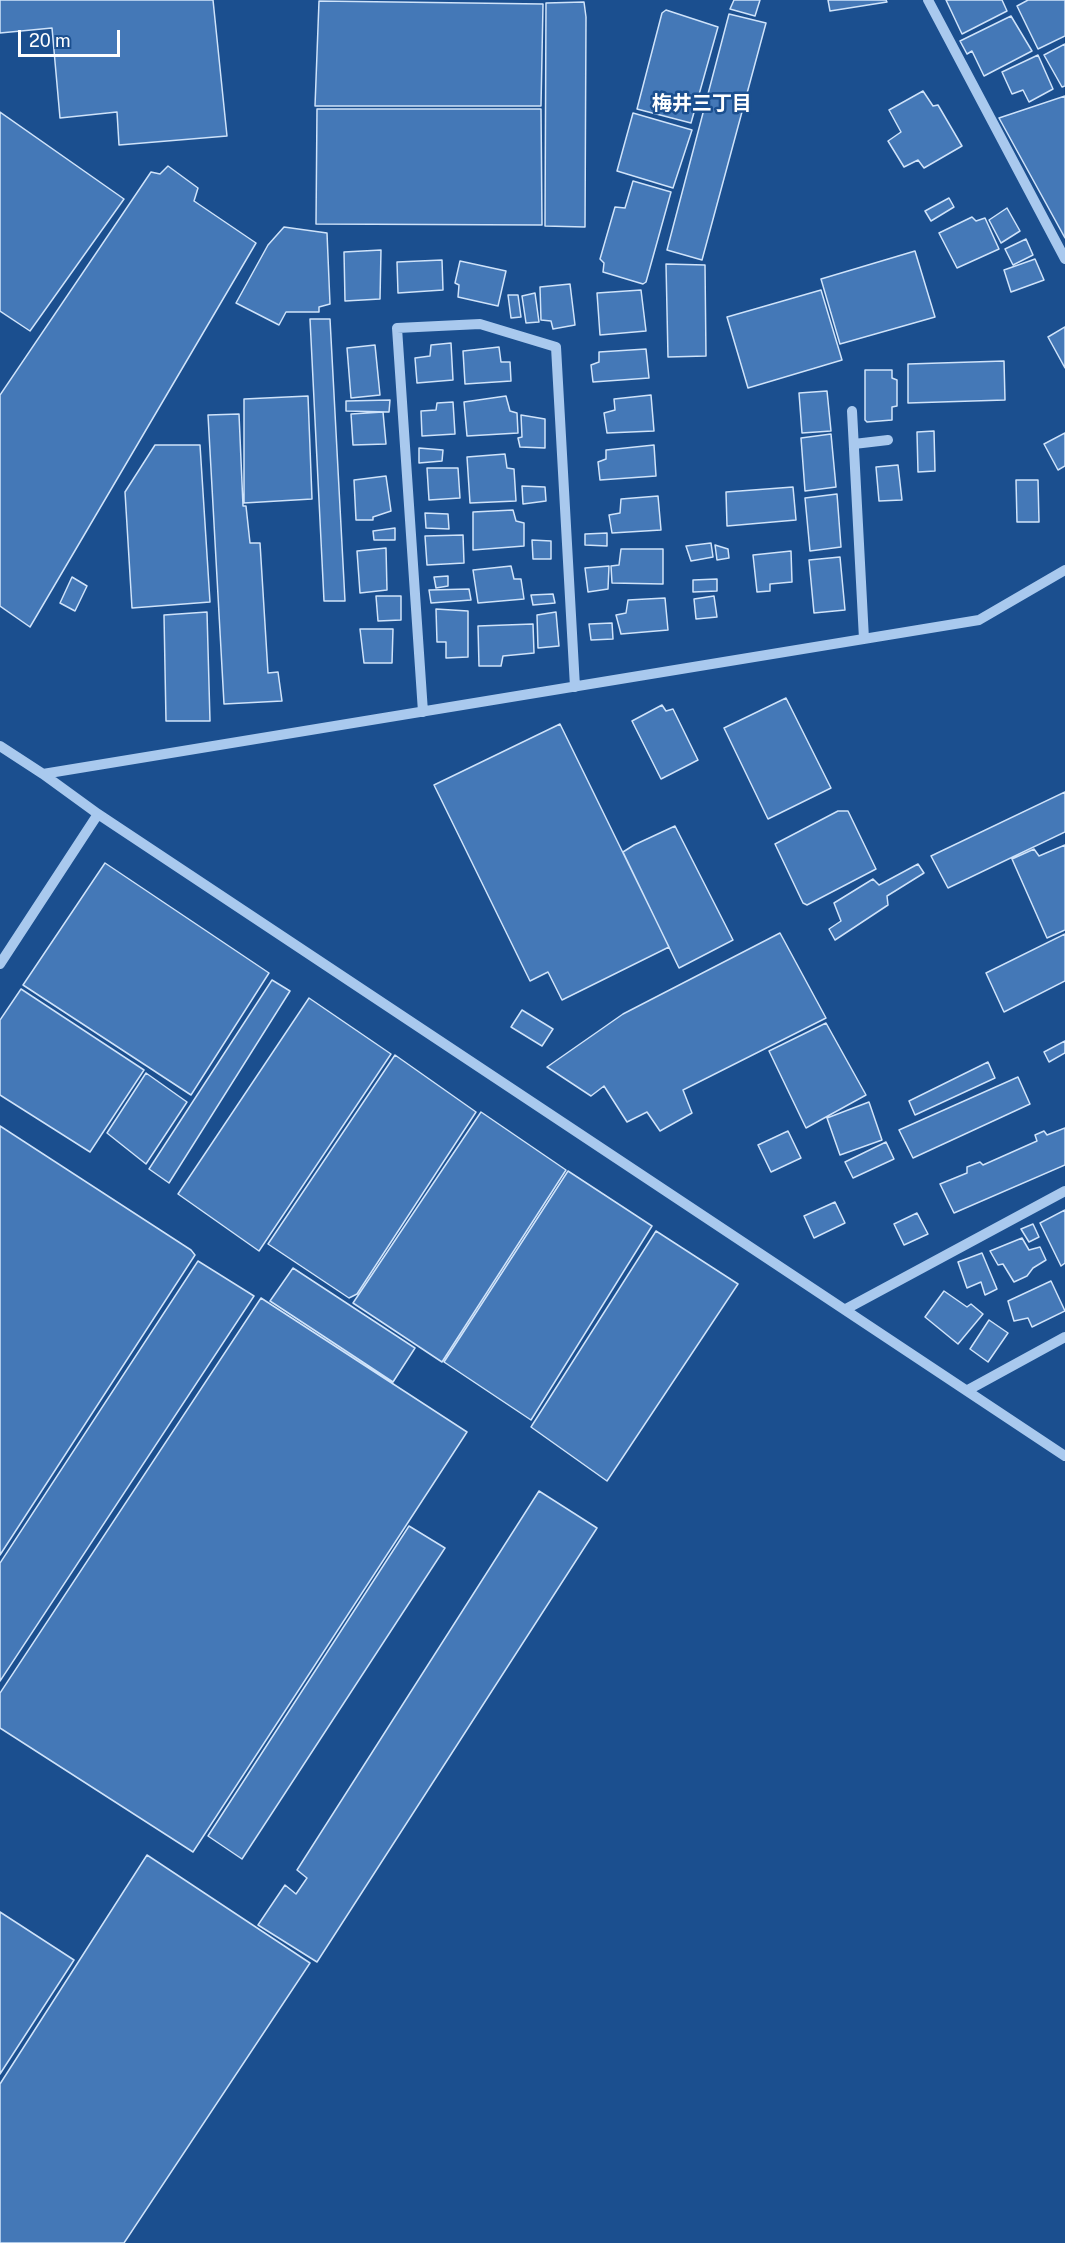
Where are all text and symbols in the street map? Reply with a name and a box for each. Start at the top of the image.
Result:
scale bar [21,18,123,56]
text: 20 m [29,30,71,51]
district label: 梅井三丁目 [652,92,752,116]

